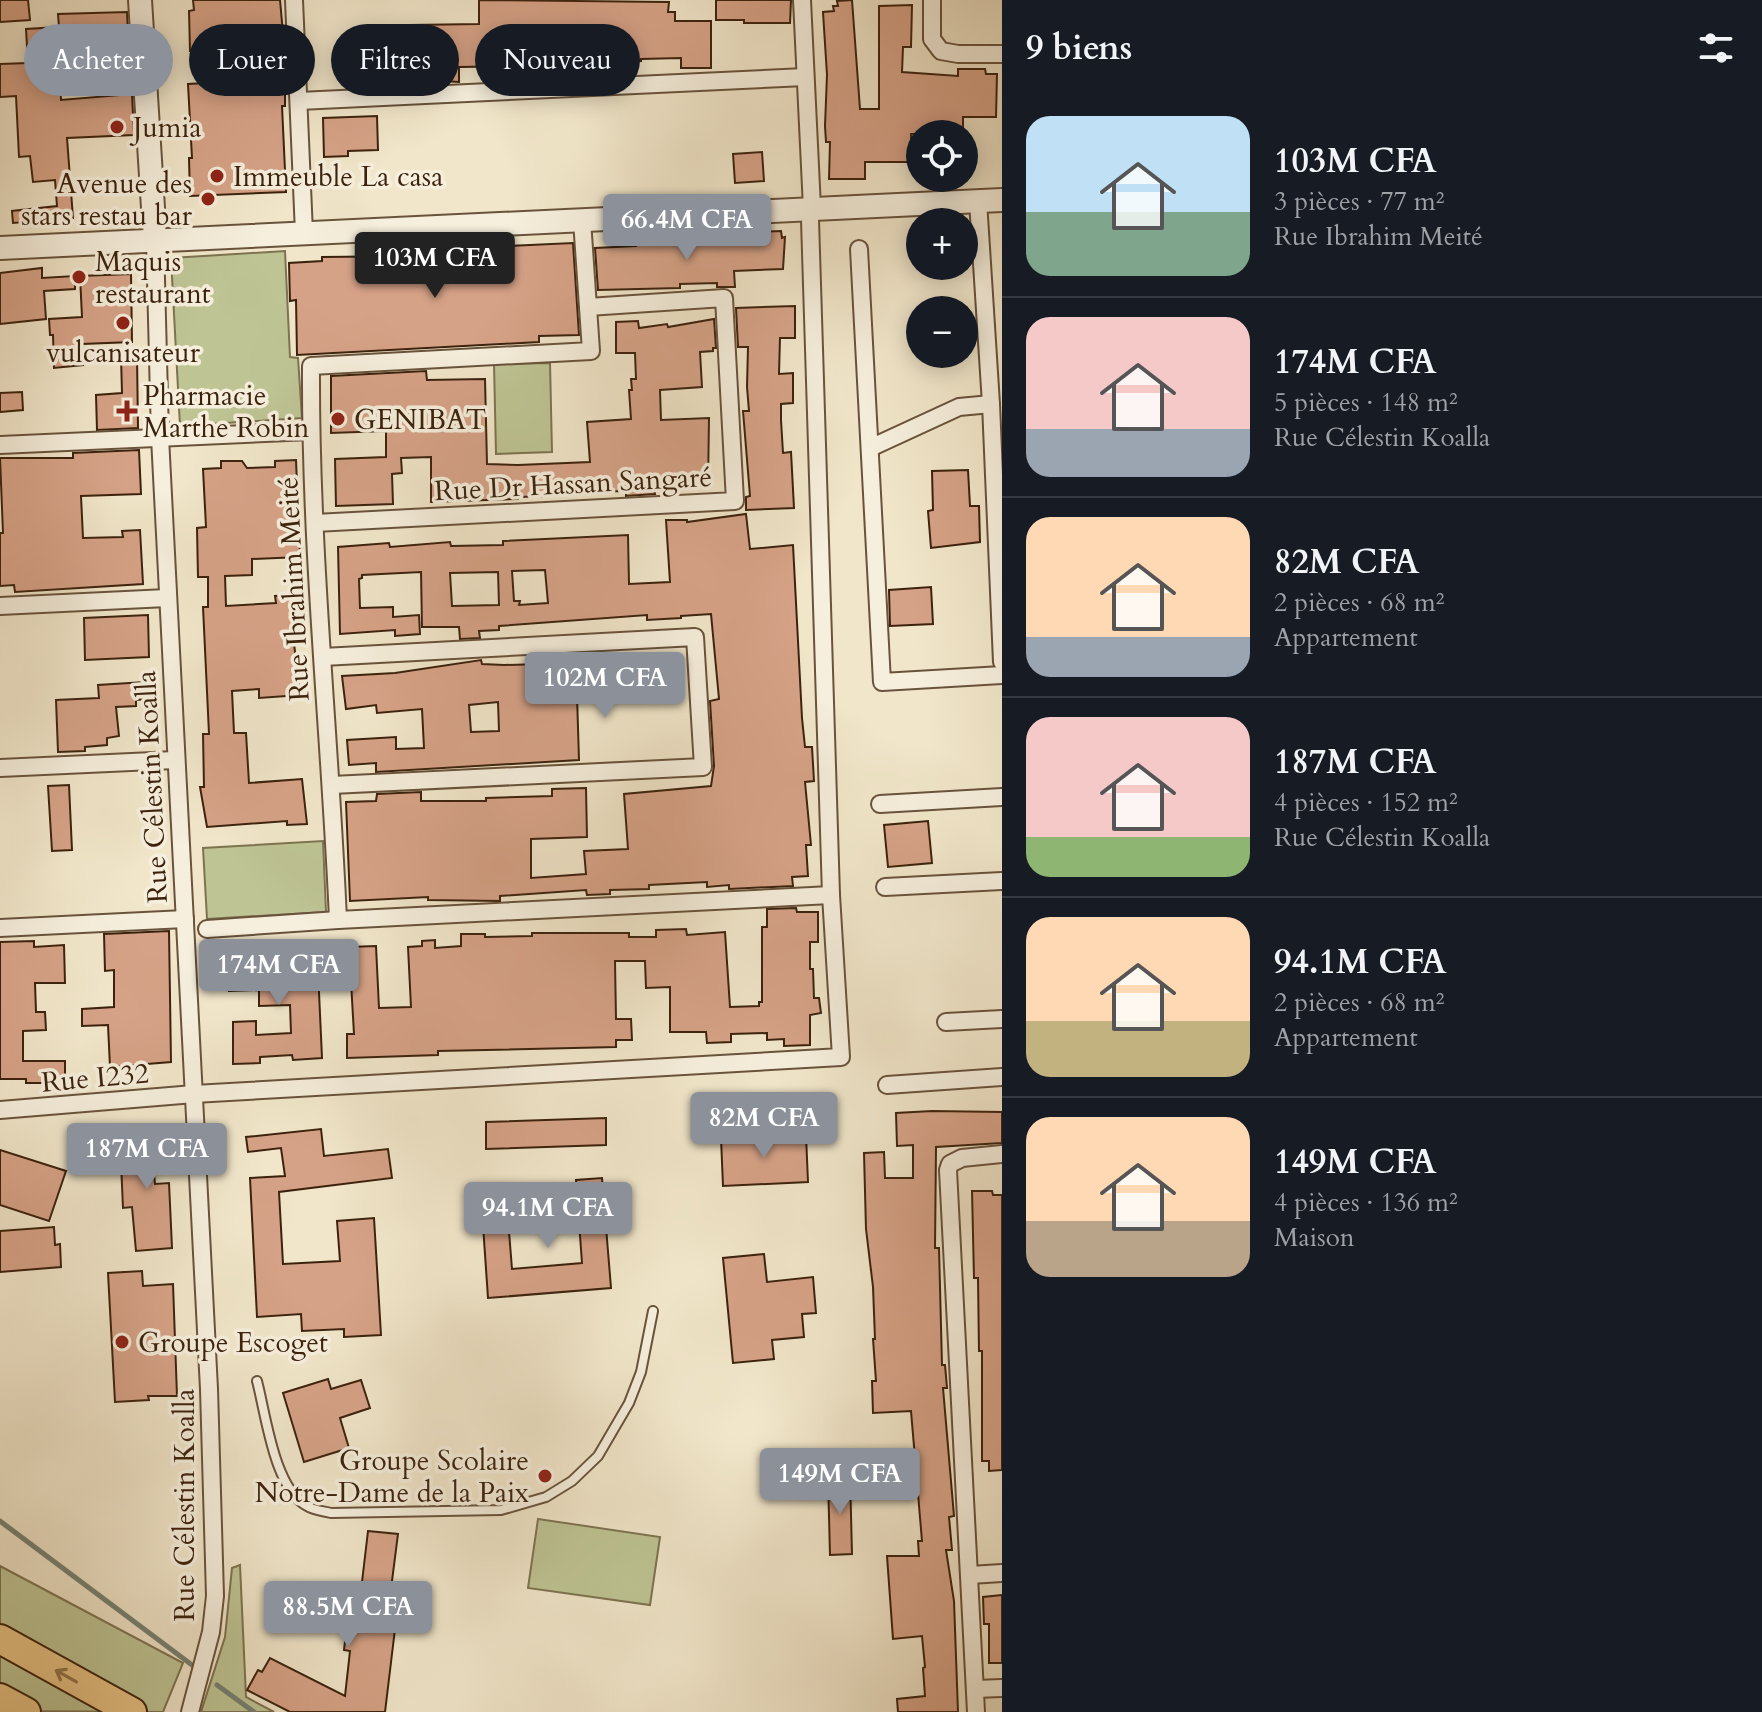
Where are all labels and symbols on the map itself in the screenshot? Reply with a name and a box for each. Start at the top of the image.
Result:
place label: Jumia [129,109,202,147]
marker: Jumia [108,118,126,136]
place label: Immeuble La casa [233,158,443,196]
place label: Avenue des stars restau bar [21,165,193,235]
marker: Immeuble La casa [208,167,226,185]
marker: Avenue des stars restau bar [199,190,217,208]
pin: 66.4M CFA [595,194,779,262]
pin: 103M CFA [352,232,518,300]
place label: Maquis restaurant [95,243,211,313]
marker: Maquis restaurant [70,268,88,286]
marker: vulcanisateur [114,314,132,332]
place label: vulcanisateur [46,334,201,372]
place label: Pharmacie Marthe Robin [143,377,310,447]
place label: GENIBAT [354,401,486,439]
marker: Pharmacie Marthe Robin [118,402,136,420]
marker: GENIBAT [329,410,347,428]
street label: Rue Dr Hassan Sangaré [433,458,713,510]
street label: Rue Ibrahim Meité [269,476,319,702]
pin: 102M CFA [522,652,688,720]
street label: Rue Célestin Koalla [127,670,177,904]
pin: 174M CFA [196,939,362,1007]
street label: Rue I232 [40,1054,150,1102]
pin: 82M CFA [690,1092,838,1160]
pin: 187M CFA [64,1123,230,1191]
pin: 94.1M CFA [456,1182,640,1250]
place label: Groupe Escoget [138,1324,328,1362]
marker: Groupe Escoget [113,1333,131,1351]
street label: Rue Célestin Koalla [166,1389,204,1621]
place label: Groupe Scolaire Notre-Dame de la Paix [255,1442,529,1512]
pin: 149M CFA [757,1448,923,1516]
marker: Groupe Scolaire Notre-Dame de la Paix [536,1467,554,1485]
pin: 88.5M CFA [256,1581,440,1649]
one-way arrow [55,1667,78,1683]

